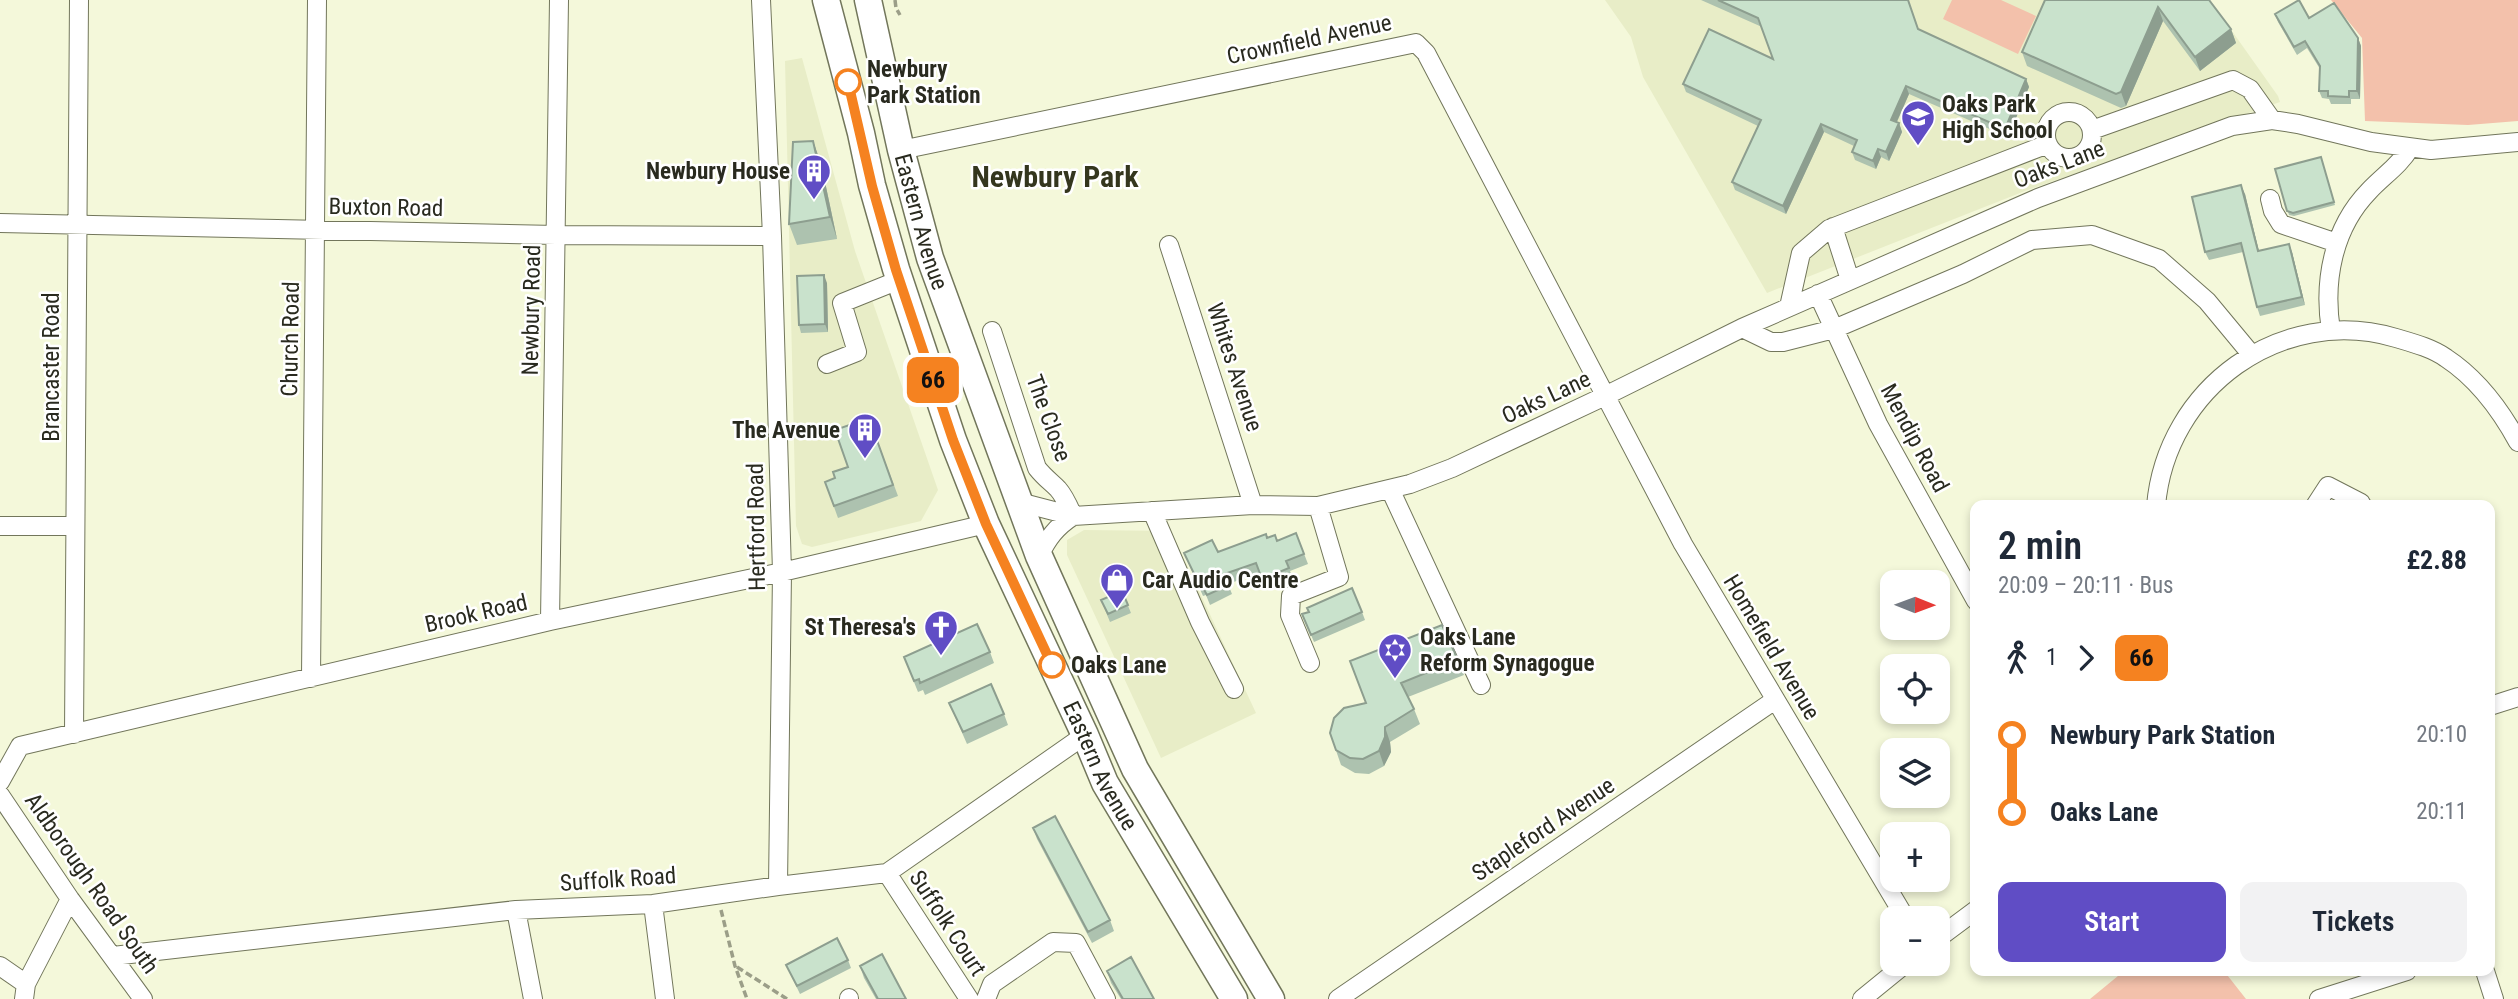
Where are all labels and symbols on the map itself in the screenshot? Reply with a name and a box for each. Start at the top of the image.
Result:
street label: Crownfield Avenue [1224,9,1394,70]
place label: Newbury Park Station [867,56,981,109]
marker: Newbury Park Station [835,69,861,95]
place label: Oaks Park High School [1942,91,2053,144]
school or university icon: Oaks Park High School [1899,98,1937,147]
street label: Oaks Lane [2010,135,2108,194]
street label: Eastern Avenue [889,151,953,294]
building icon: Newbury House [795,152,833,201]
place label: Newbury House [646,158,790,185]
district label: Newbury Park [971,159,1139,194]
street label: Buxton Road [329,193,443,222]
street label: Newbury Road [517,244,546,376]
street label: Church Road [276,281,305,397]
street label: Brancaster Road [38,292,65,442]
street label: Whites Avenue [1201,300,1268,435]
line badge: 66 [902,357,964,403]
street label: Oaks Lane [1498,365,1595,430]
street label: The Close [1020,371,1077,465]
street label: Mendip Road [1875,379,1954,497]
building icon: The Avenue [846,411,884,460]
place label: The Avenue [732,417,840,444]
street label: Hertford Road [742,463,771,591]
shop icon: Car Audio Centre [1098,561,1136,610]
place label: Car Audio Centre [1142,567,1299,594]
street label: Homefield Avenue [1718,570,1825,725]
north arrow [1880,570,1950,640]
street label: Brook Road [422,589,530,638]
church icon: St Theresa's [922,608,960,657]
place label: St Theresa's [804,614,916,641]
place label: Oaks Lane Reform Synagogue [1420,624,1594,677]
synagogue icon: Oaks Lane Reform Synagogue [1376,631,1414,680]
marker: Oaks Lane [1039,652,1065,678]
place label: Oaks Lane [1071,652,1167,679]
street label: Eastern Avenue [1057,697,1143,835]
street label: Stapleford Avenue [1467,772,1620,887]
street label: Aldborough Road South [19,788,164,979]
street label: Suffolk Road [559,862,677,897]
street label: Suffolk Court [904,866,992,981]

